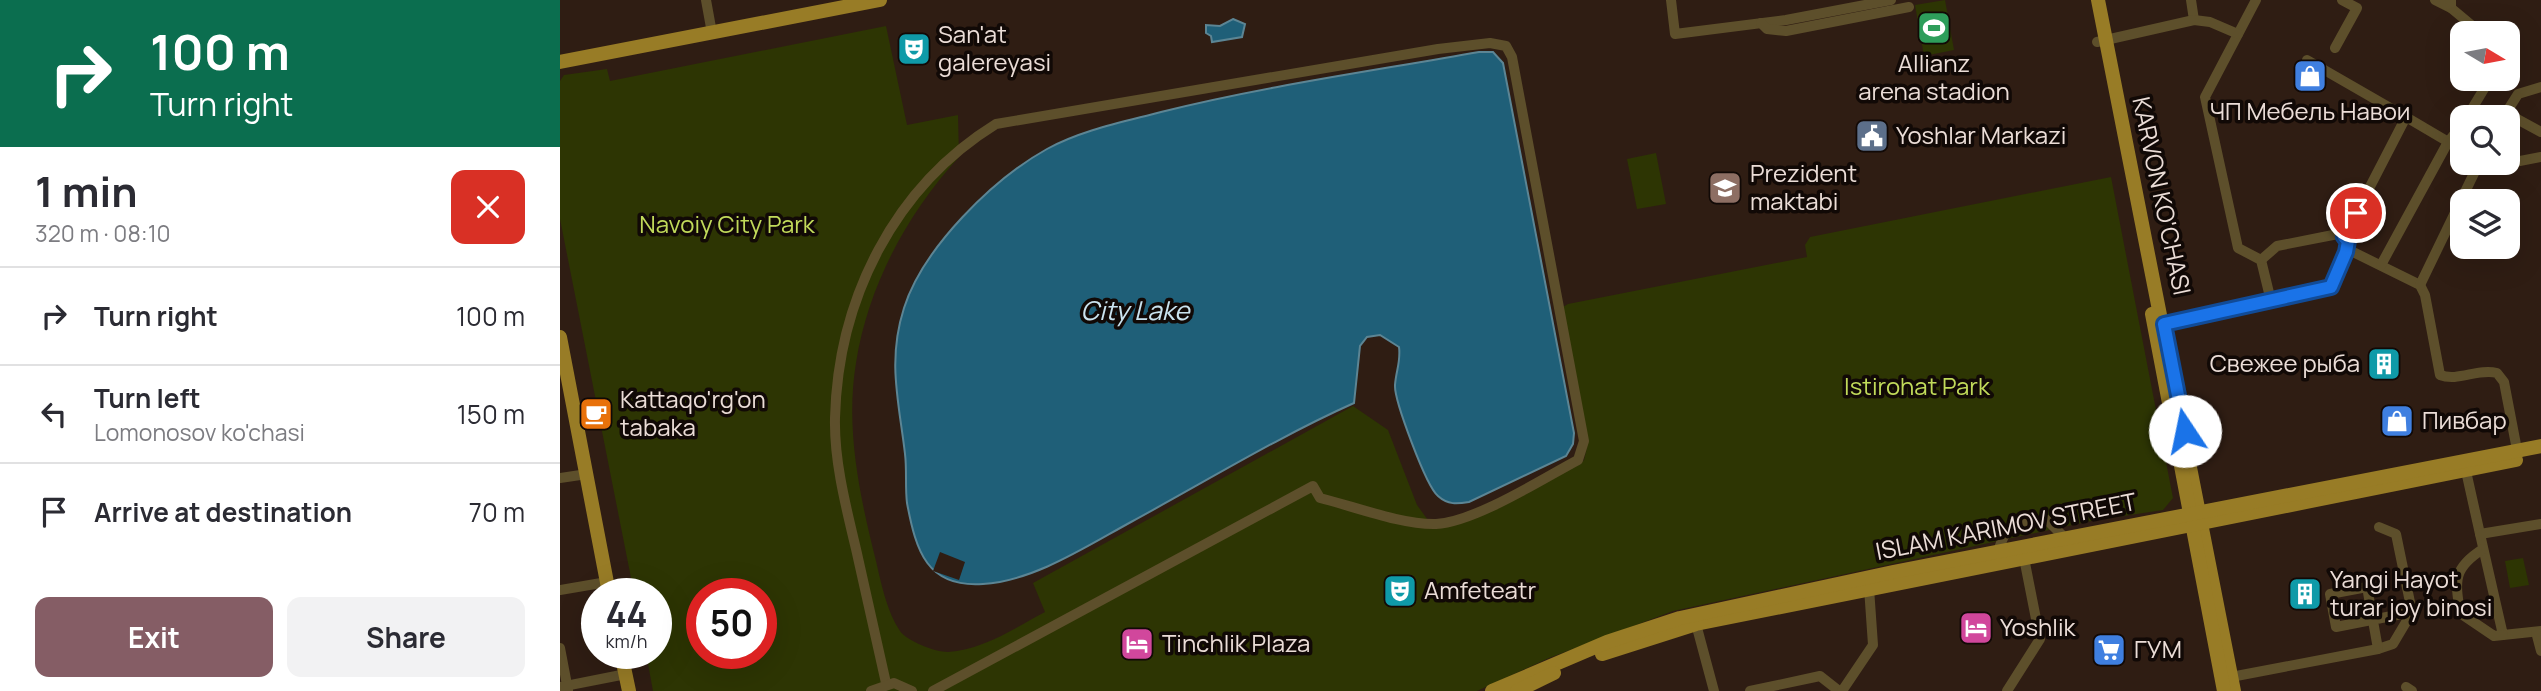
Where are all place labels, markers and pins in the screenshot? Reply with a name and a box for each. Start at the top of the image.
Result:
sports icon: Allianz arena stadion [1915,9,1953,47]
place label: San'at galereyasi [938,17,1051,78]
theatre icon: San'at galereyasi [895,30,933,68]
place label: Allianz arena stadion [1858,46,2010,107]
shop icon: ЧП Мебель Навои [2291,57,2329,95]
place label: ЧП Мебель Навои [2209,94,2411,127]
public building icon: Yoshlar Markazi [1853,117,1891,155]
place label: Yoshlar Markazi [1896,118,2066,151]
place label: Prezident maktabi [1750,156,1857,217]
school or university icon: Prezident maktabi [1706,169,1744,207]
pin [2326,183,2386,243]
building icon: Свежее рыба [2365,345,2403,383]
place label: Свежее рыба [2210,346,2360,379]
place label: Kattaqo'rg'on tabaka [620,382,766,443]
cafe icon: Kattaqo'rg'on tabaka [577,395,615,433]
shop icon: Пивбар [2378,402,2416,440]
place label: Пивбар [2422,403,2507,436]
place label: Yangi Hayot turar joy binosi [2330,562,2492,623]
theatre icon: Amfeteatr [1381,572,1419,610]
place label: Amfeteatr [1424,573,1536,606]
building icon: Yangi Hayot turar joy binosi [2286,575,2324,613]
hotel icon: Yoshlik [1957,609,1995,647]
place label: Yoshlik [2000,610,2077,643]
hotel icon: Tinchlik Plaza [1118,625,1156,663]
place label: Tinchlik Plaza [1162,626,1310,659]
supermarket icon: ГУМ [2090,631,2128,669]
place label: ГУМ [2134,632,2182,665]

